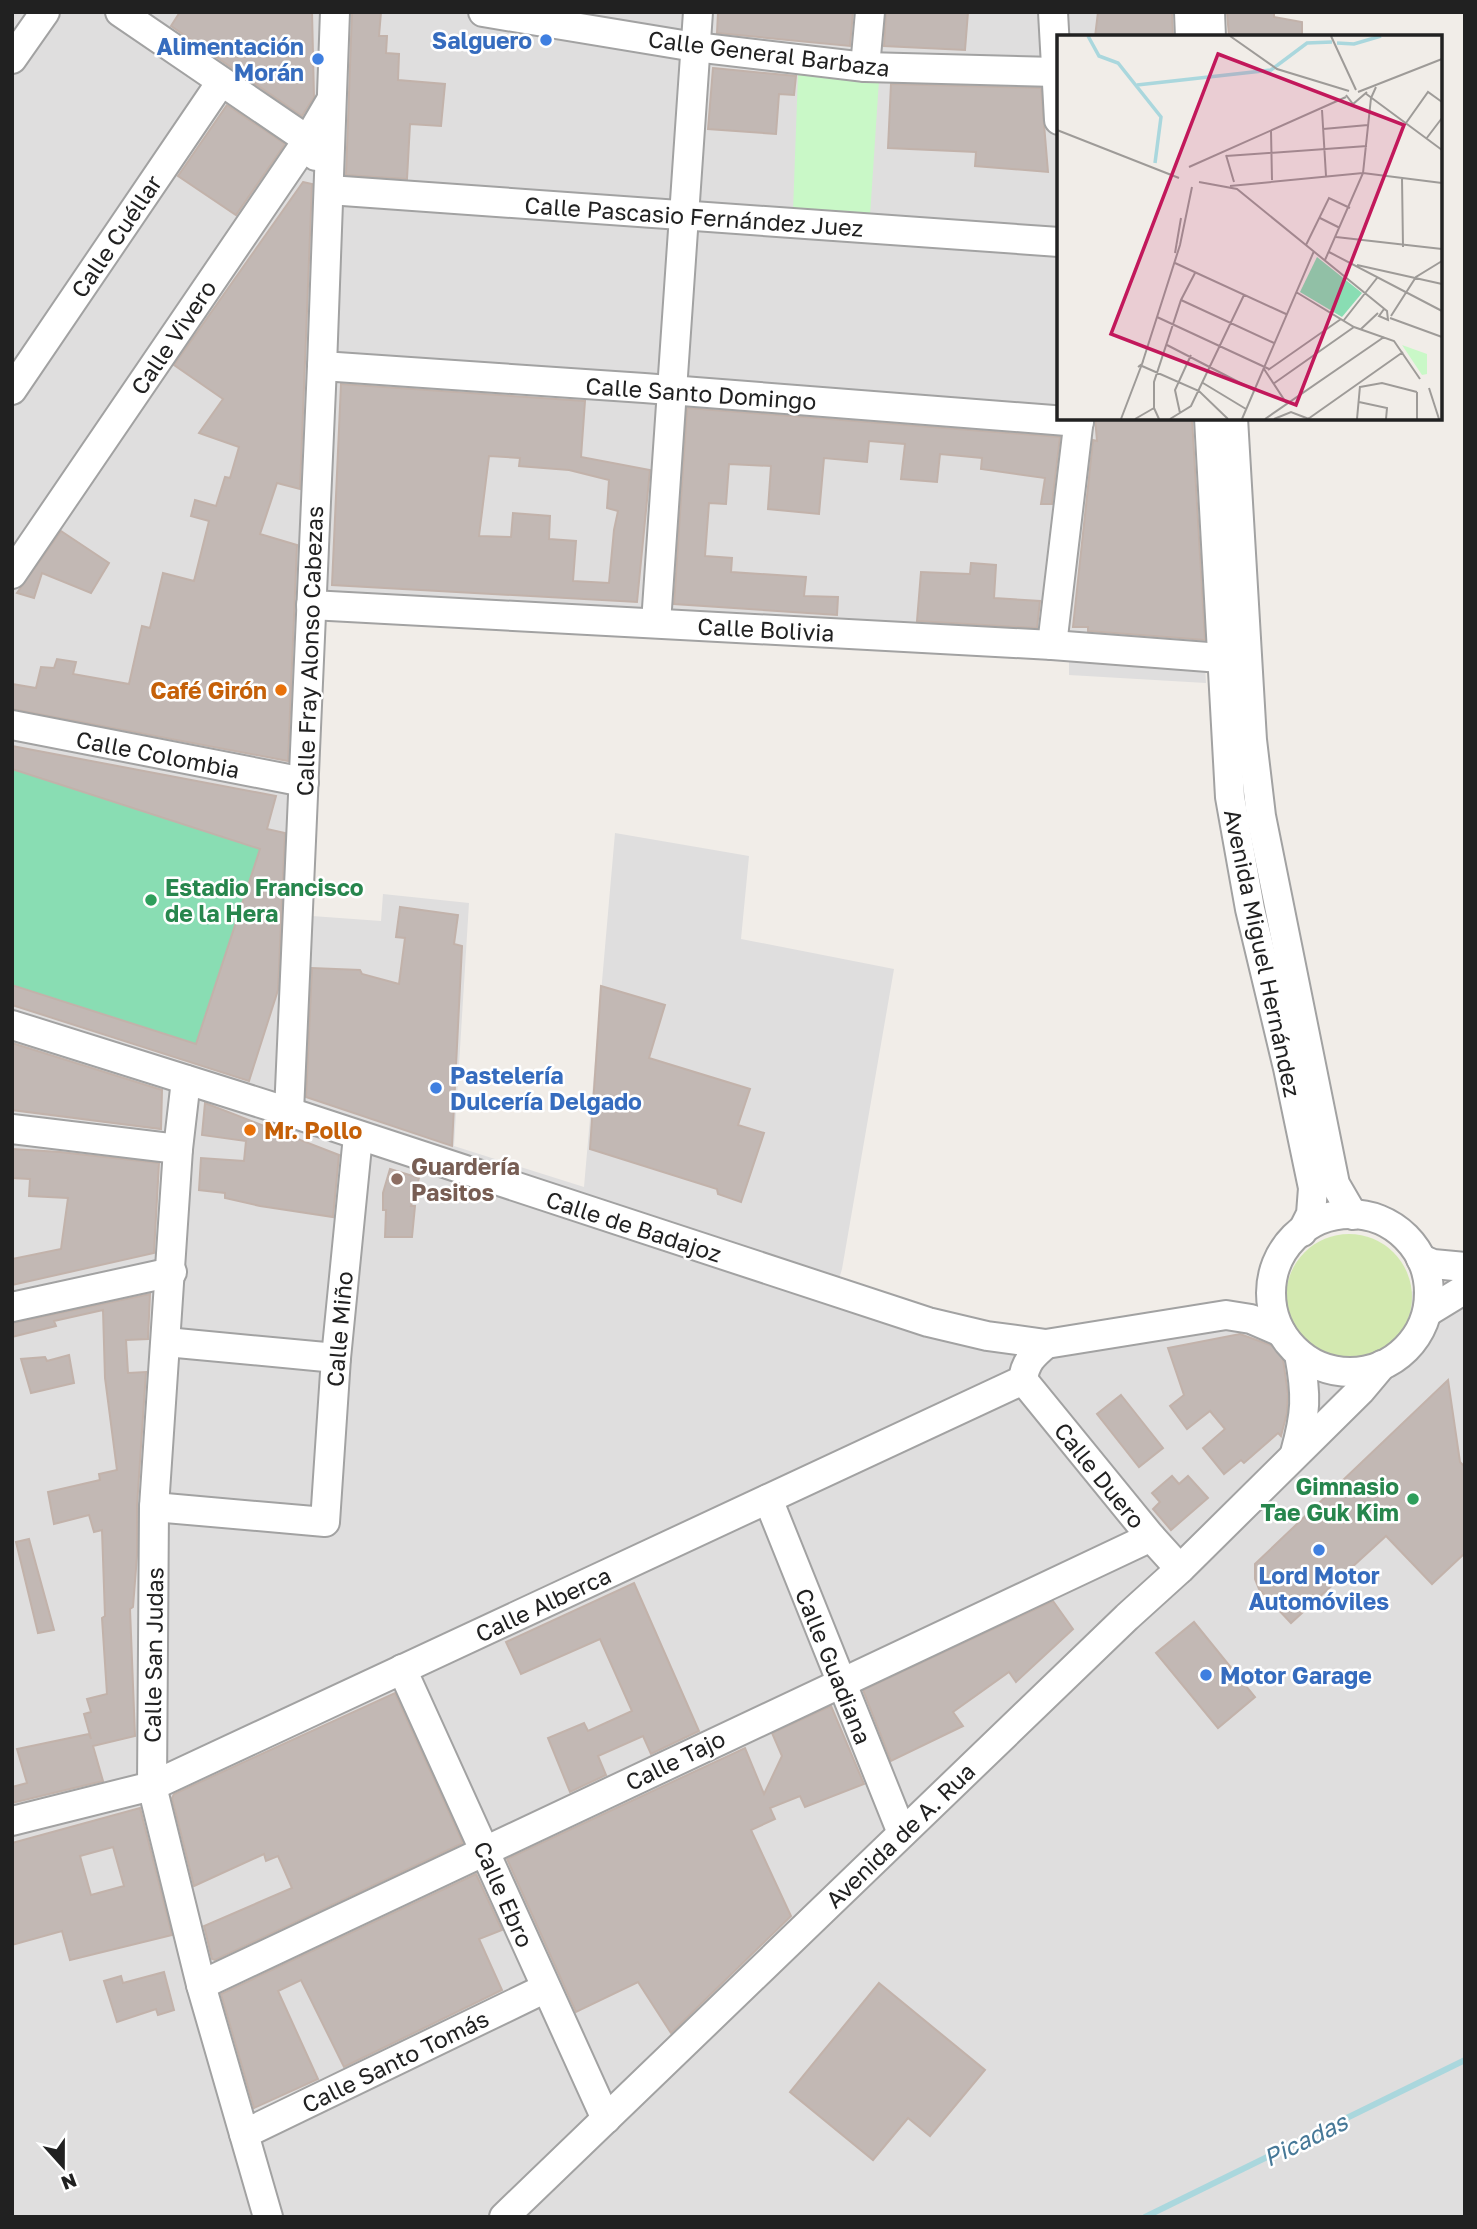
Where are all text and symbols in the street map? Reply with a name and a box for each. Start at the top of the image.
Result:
street label: Calle General Barbaza [647,24,891,82]
place label: Salguero [432,26,532,54]
place label: Alimentación Morán [157,32,304,86]
marker: Salguero [538,32,554,48]
inset map [1057,35,1442,420]
marker: Alimentación Morán [310,51,326,67]
street label: Calle Cuéllar [65,169,167,303]
street label: Calle Pascasio Fernández Juez [524,190,864,242]
street label: Calle Vivero [124,274,222,400]
street label: Calle Santo Domingo [585,371,817,415]
street label: Calle Fray Alonso Cabezas [290,505,328,797]
street label: Calle Bolivia [697,611,835,647]
place label: Café Girón [150,676,267,704]
marker: Café Girón [273,682,289,698]
street label: Calle Colombia [74,724,242,784]
street label: Avenida Miguel Hernández [1219,806,1307,1100]
place label: Estadio Francisco de la Hera [165,873,364,927]
marker: Estadio Francisco de la Hera [143,892,159,908]
place label: Pastelería Dulcería Delgado [450,1061,642,1115]
marker: Pastelería Dulcería Delgado [428,1080,444,1096]
place label: Mr. Pollo [264,1116,363,1144]
marker: Mr. Pollo [242,1122,258,1138]
place label: Guardería Pasitos [411,1152,520,1206]
marker: Guardería Pasitos [389,1171,405,1187]
street label: Calle de Badajoz [543,1184,725,1268]
street label: Calle Miño [320,1270,358,1388]
street label: Calle Duero [1049,1416,1151,1534]
place label: Gimnasio Tae Guk Kim [1260,1472,1399,1526]
marker: Gimnasio Tae Guk Kim [1405,1491,1421,1507]
marker: Lord Motor Automóviles [1311,1542,1327,1558]
street label: Calle Alberca [471,1560,615,1648]
place label: Lord Motor Automóviles [1249,1561,1389,1615]
street label: Calle San Judas [137,1567,169,1743]
street label: Calle Guadiana [790,1584,878,1748]
place label: Motor Garage [1220,1661,1372,1689]
marker: Motor Garage [1198,1667,1214,1683]
street label: Calle Tajo [621,1724,729,1796]
street label: Avenida de A. Rua [820,1757,980,1913]
street label: Calle Ebro [468,1837,540,1951]
street label: Calle Santo Tomás [297,2004,493,2118]
water label: Picadas [1258,2106,1353,2172]
north arrow [28,2131,98,2201]
text: N [58,2169,80,2196]

